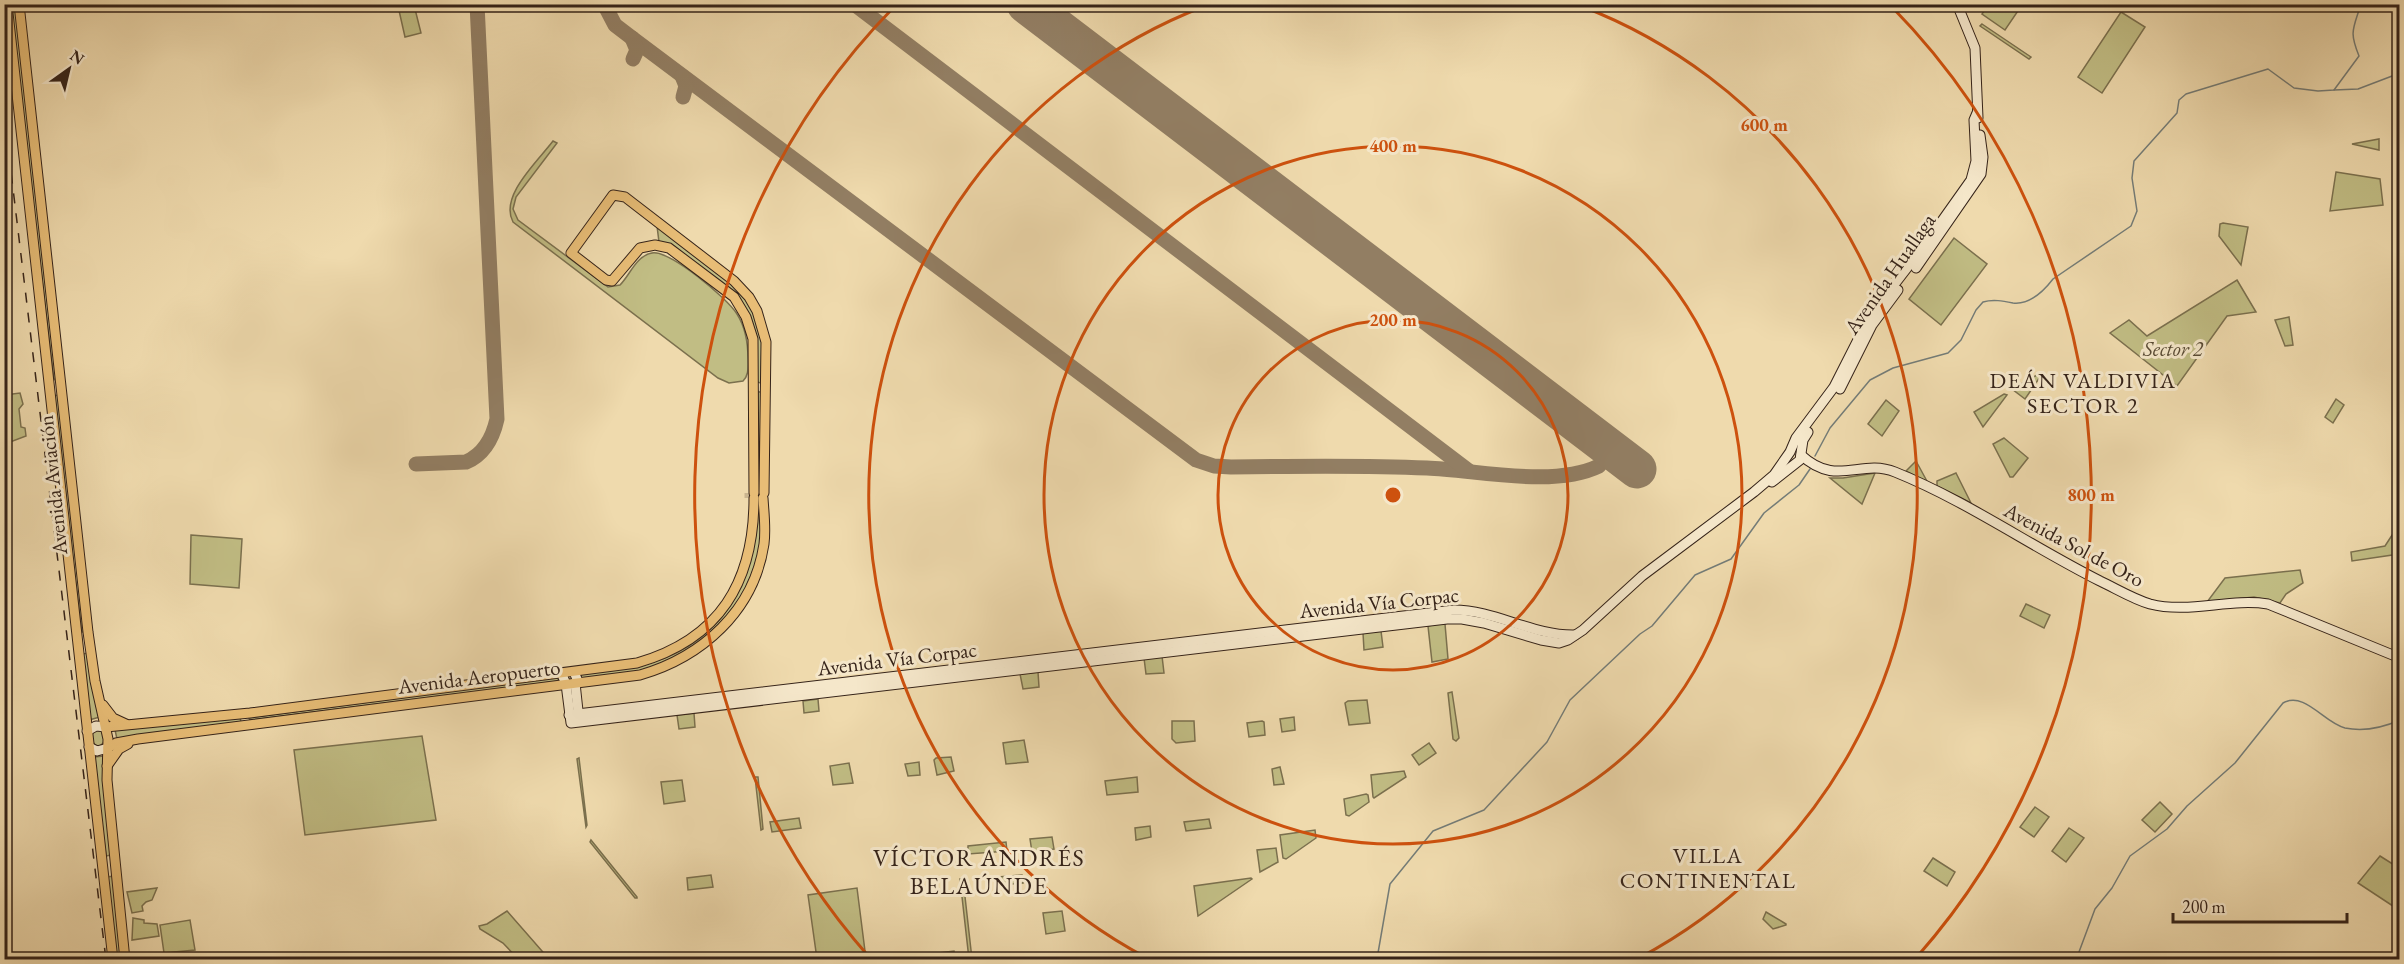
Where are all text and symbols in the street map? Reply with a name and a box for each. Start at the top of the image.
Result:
north arrow [39,39,99,99]
text: N [66,45,88,69]
text: 600 m [1740,113,1788,136]
text: 400 m [1369,134,1417,157]
street label: Avenida Huallaga [1837,207,1942,340]
text: 200 m [1369,308,1417,331]
park label: Sector 2 [2142,335,2204,362]
district label: DEÁN VALDIVIA SECTOR 2 [1989,366,2177,420]
street label: Avenida Aviación [32,414,73,557]
text: 800 m [2067,483,2115,506]
centre of rings [1383,485,1403,505]
street label: Avenida Sol de Oro [1999,496,2149,593]
street label: Avenida Vía Corpac [1297,581,1460,624]
street label: Avenida Vía Corpac [815,635,978,682]
street label: Avenida Aeropuerto [395,653,562,700]
district label: VILLA CONTINENTAL [1620,841,1796,895]
district label: VÍCTOR ANDRÉS BELAÚNDE [873,842,1085,901]
scale bar [2173,886,2347,924]
text: 200 m [2182,895,2226,918]

